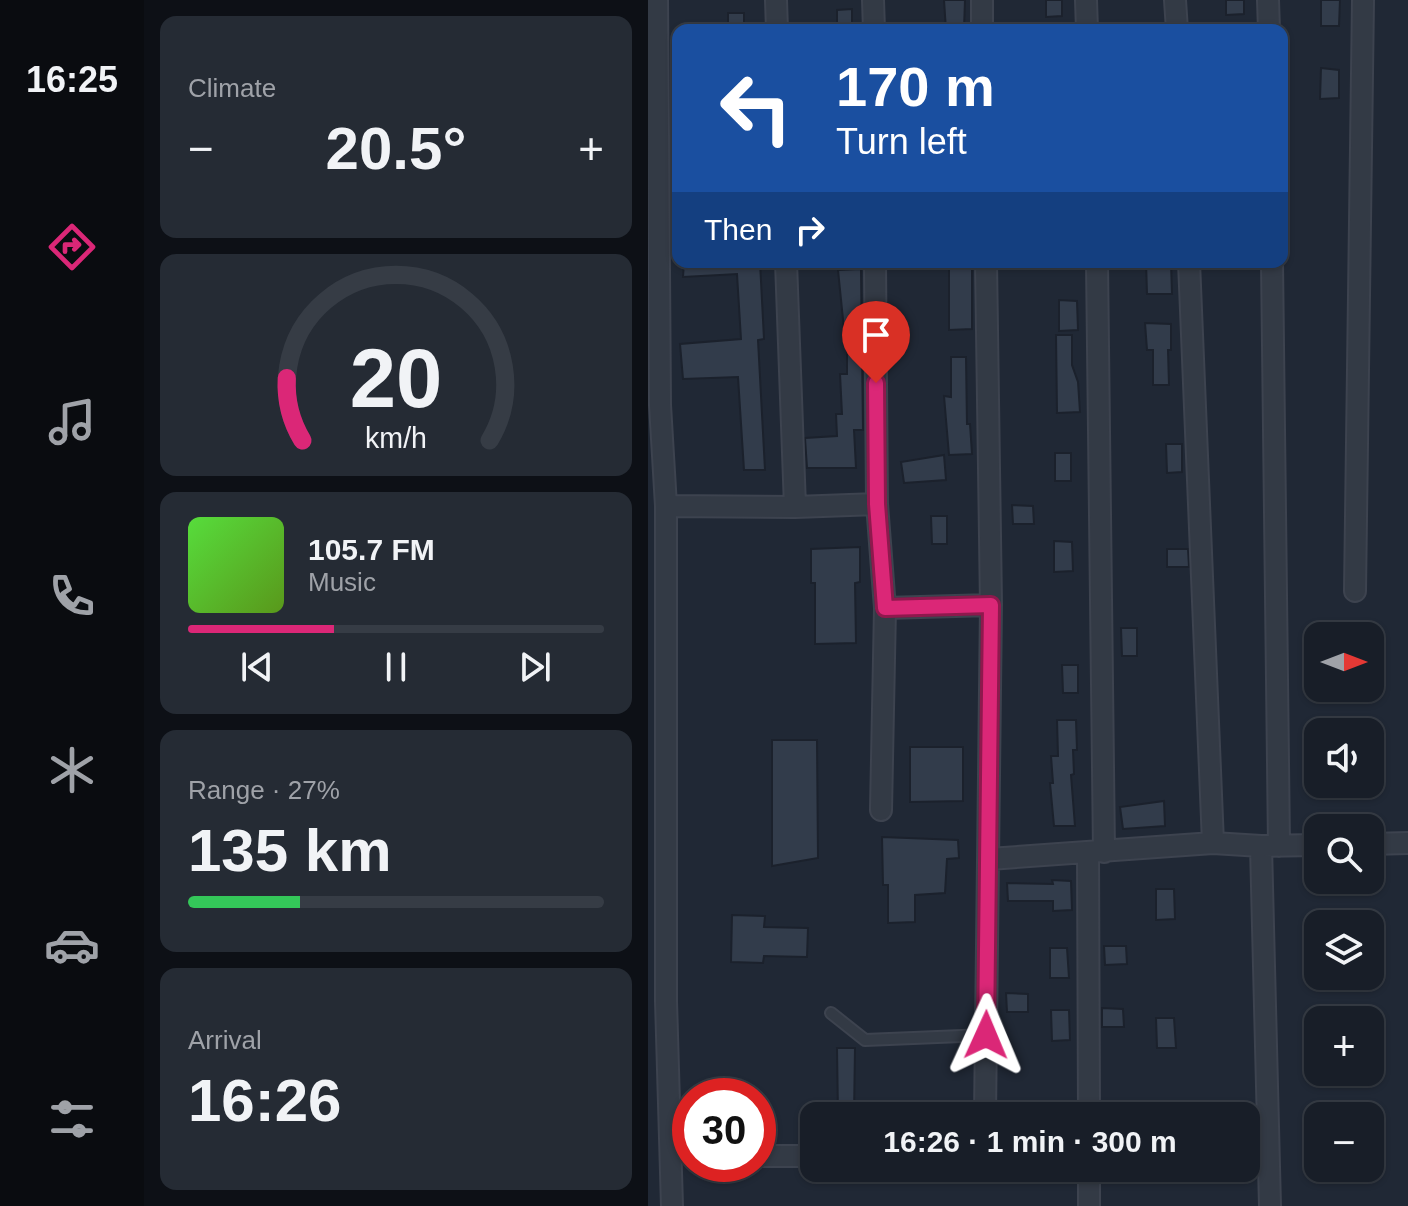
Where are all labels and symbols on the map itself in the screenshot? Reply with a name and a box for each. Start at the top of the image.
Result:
pin [842,301,910,383]
north arrow [1304,622,1384,702]
position arrow [944,993,1028,1077]
speed limit sign: 30 [672,1078,776,1182]

